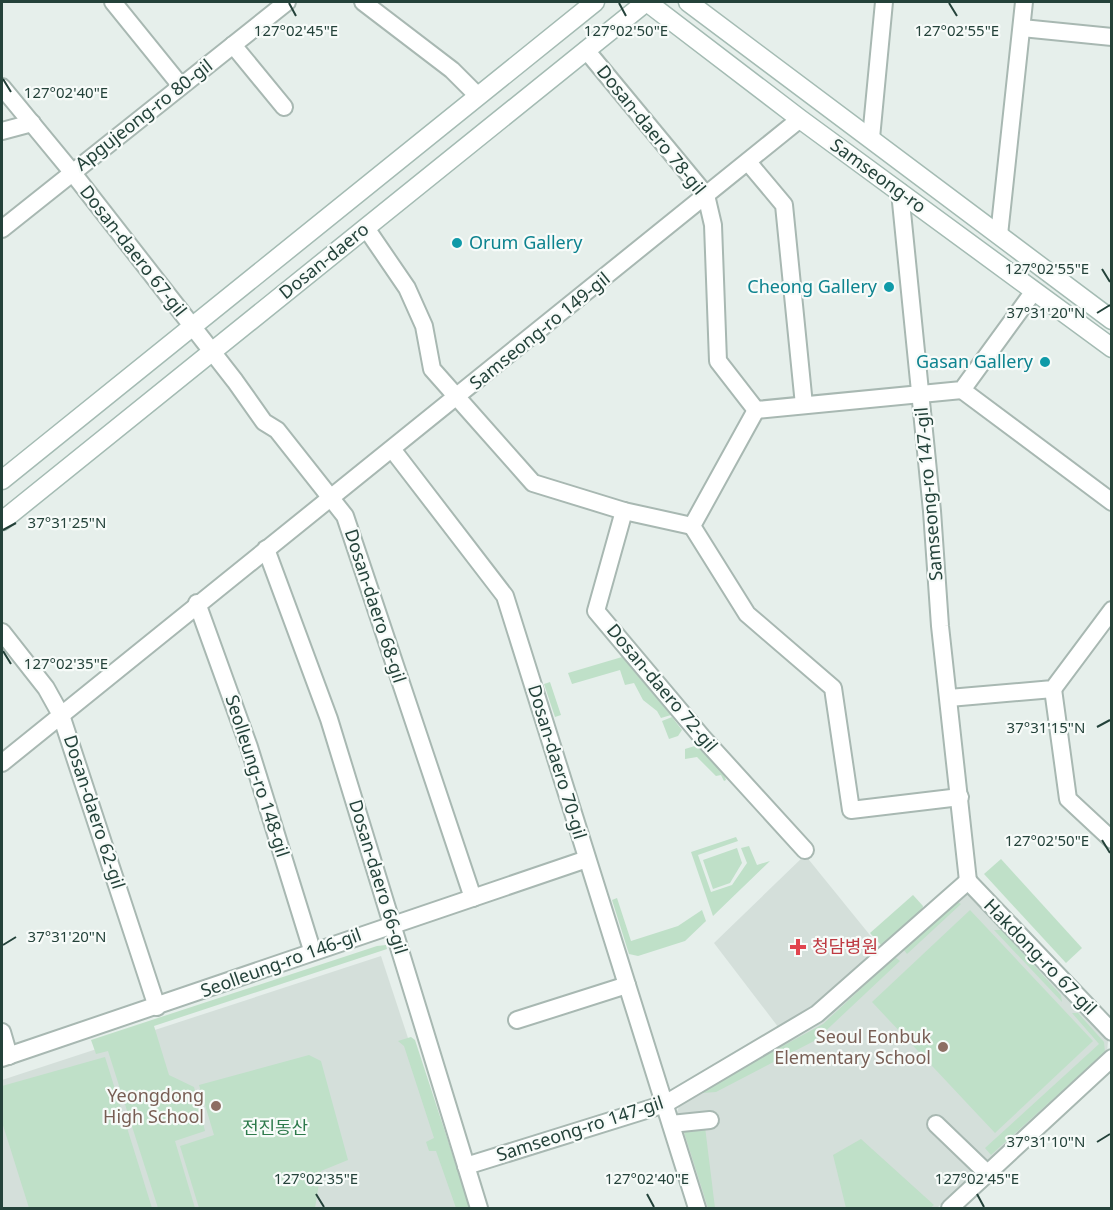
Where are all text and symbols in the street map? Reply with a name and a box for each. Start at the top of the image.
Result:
text: 127°02'45"E [254,20,338,40]
text: 127°02'50"E [584,20,668,40]
text: 127°02'55"E [915,20,999,40]
street label: Apgujeong-ro 80-gil [70,53,217,175]
street label: Dosan-daero 78-gil [592,59,712,199]
text: 127°02'40"E [24,82,108,102]
street label: Samseong-ro [826,132,931,218]
street label: Dosan-daero 67-gil [75,180,193,321]
street label: Dosan-daero [273,217,373,304]
place label: Orum Gallery [469,230,583,254]
marker: Orum Gallery [450,236,464,250]
text: 127°02'55"E [1005,258,1089,278]
street label: Samseong-ro 149-gil [464,266,615,394]
place label: Cheong Gallery [747,274,878,298]
marker: Cheong Gallery [882,280,896,294]
text: 37°31'20"N [1007,302,1085,322]
place label: Gasan Gallery [916,349,1034,373]
marker: Gasan Gallery [1038,355,1052,369]
street label: Samseong-ro 147-gil [908,406,948,582]
text: 37°31'25"N [28,512,106,532]
street label: Dosan-daero 68-gil [340,526,412,686]
street label: Dosan-daero 72-gil [602,618,724,757]
text: 127°02'35"E [24,653,108,673]
street label: Dosan-daero 70-gil [523,682,593,842]
street label: Seolleung-ro 148-gil [220,692,296,860]
text: 37°31'15"N [1007,717,1085,737]
street label: Dosan-daero 62-gil [59,732,131,892]
street label: Dosan-daero 66-gil [344,797,414,957]
text: 127°02'50"E [1005,830,1089,850]
street label: Hakdong-ro 67-gil [979,893,1102,1019]
street label: Seolleung-ro 146-gil [197,922,364,1002]
text: 37°31'20"N [28,926,106,946]
place label: 청담병원 [812,934,878,958]
marker: 청담병원 [789,938,807,956]
place label: Seoul Eonbuk Elementary School [774,1024,931,1069]
marker: Seoul Eonbuk Elementary School [936,1040,950,1054]
place label: Yeongdong High School [103,1083,204,1128]
street label: Samseong-ro 147-gil [493,1090,666,1166]
marker: Yeongdong High School [209,1099,223,1113]
park label: 전진동산 [242,1115,308,1139]
text: 37°31'10"N [1007,1131,1085,1151]
text: 127°02'35"E [274,1168,358,1188]
text: 127°02'40"E [605,1168,689,1188]
text: 127°02'45"E [935,1168,1019,1188]

